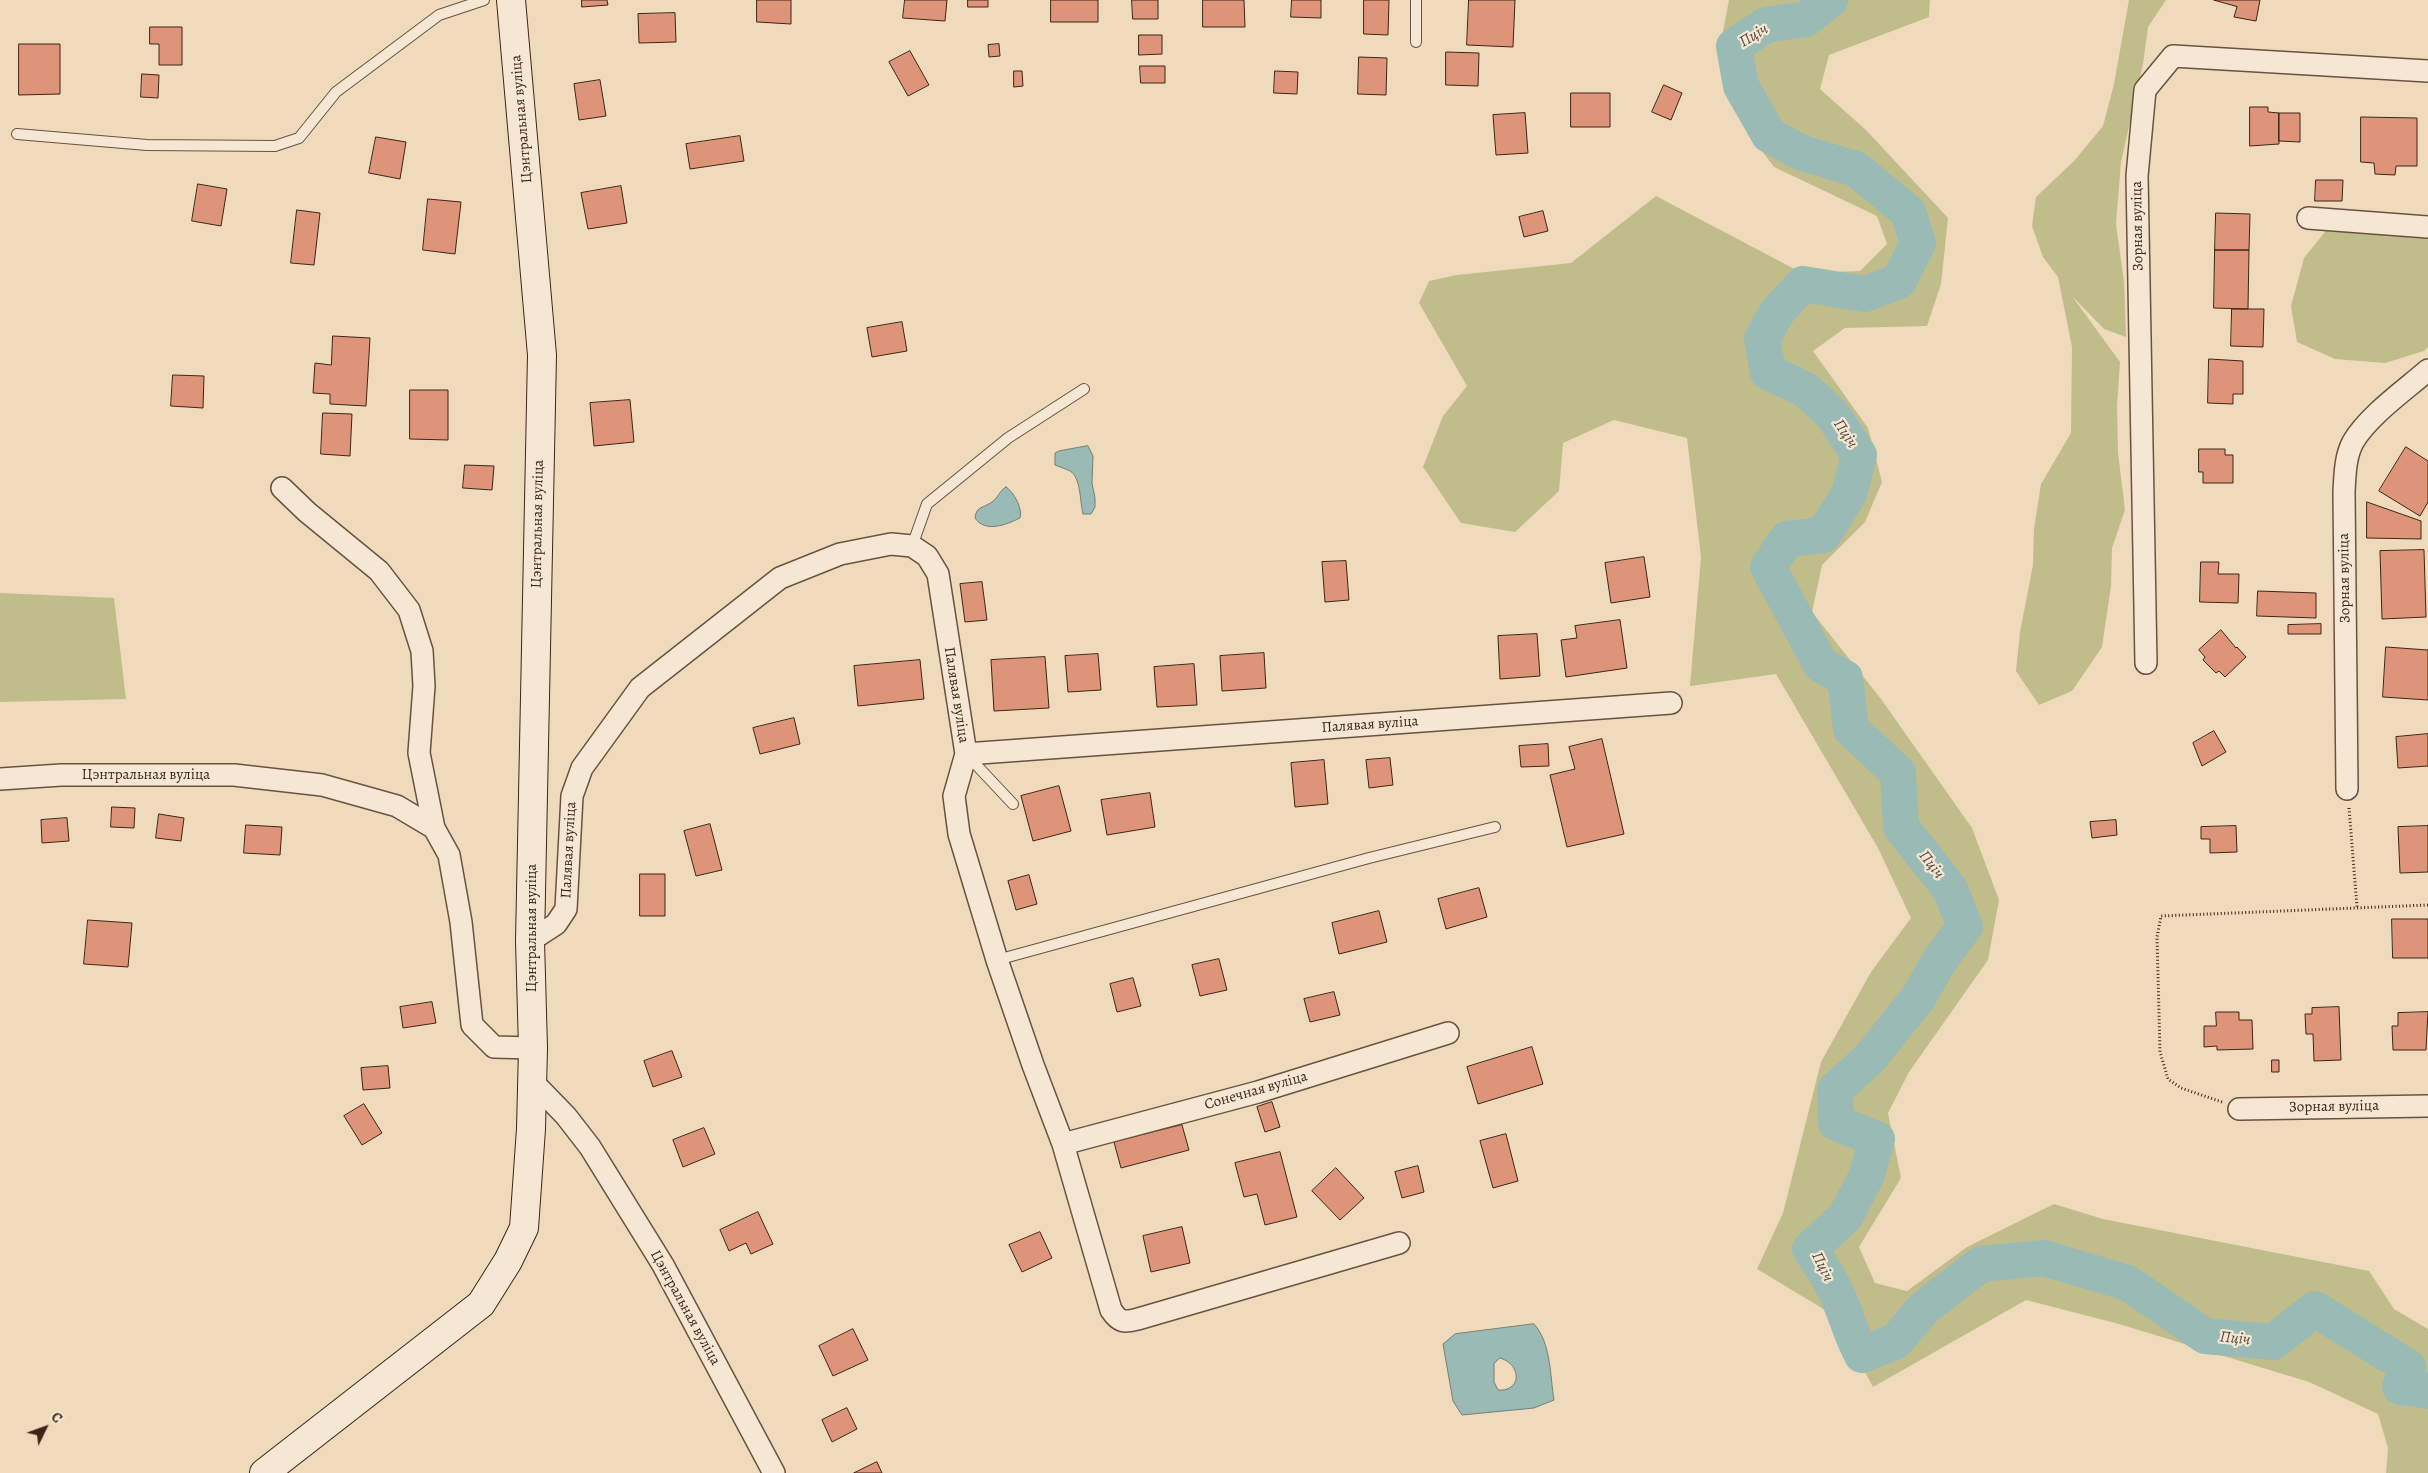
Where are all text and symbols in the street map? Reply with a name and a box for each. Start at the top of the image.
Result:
water label: Пціч [1736,20,1772,52]
street label: Цэнтральная вуліца [507,54,537,184]
street label: Зорная вуліца [2128,181,2148,271]
water label: Пціч [1829,416,1861,452]
street label: Цэнтральная вуліца [528,460,548,588]
street label: Зорная вуліца [2335,533,2355,623]
street label: Палявая вуліца [940,646,972,744]
street label: Палявая вуліца [1321,713,1419,737]
street label: Цэнтральная вуліца [82,766,210,784]
street label: Палявая вуліца [557,801,581,899]
water label: Пціч [1914,847,1948,883]
street label: Цэнтральная вуліца [523,864,541,992]
street label: Сонечная вуліца [1202,1068,1310,1114]
street label: Зорная вуліца [2289,1097,2379,1117]
street label: Цэнтральная вуліца [646,1247,724,1369]
water label: Пціч [1807,1249,1837,1285]
water label: Пціч [2219,1328,2251,1350]
north arrow [20,1403,70,1453]
text: С [47,1408,66,1427]

